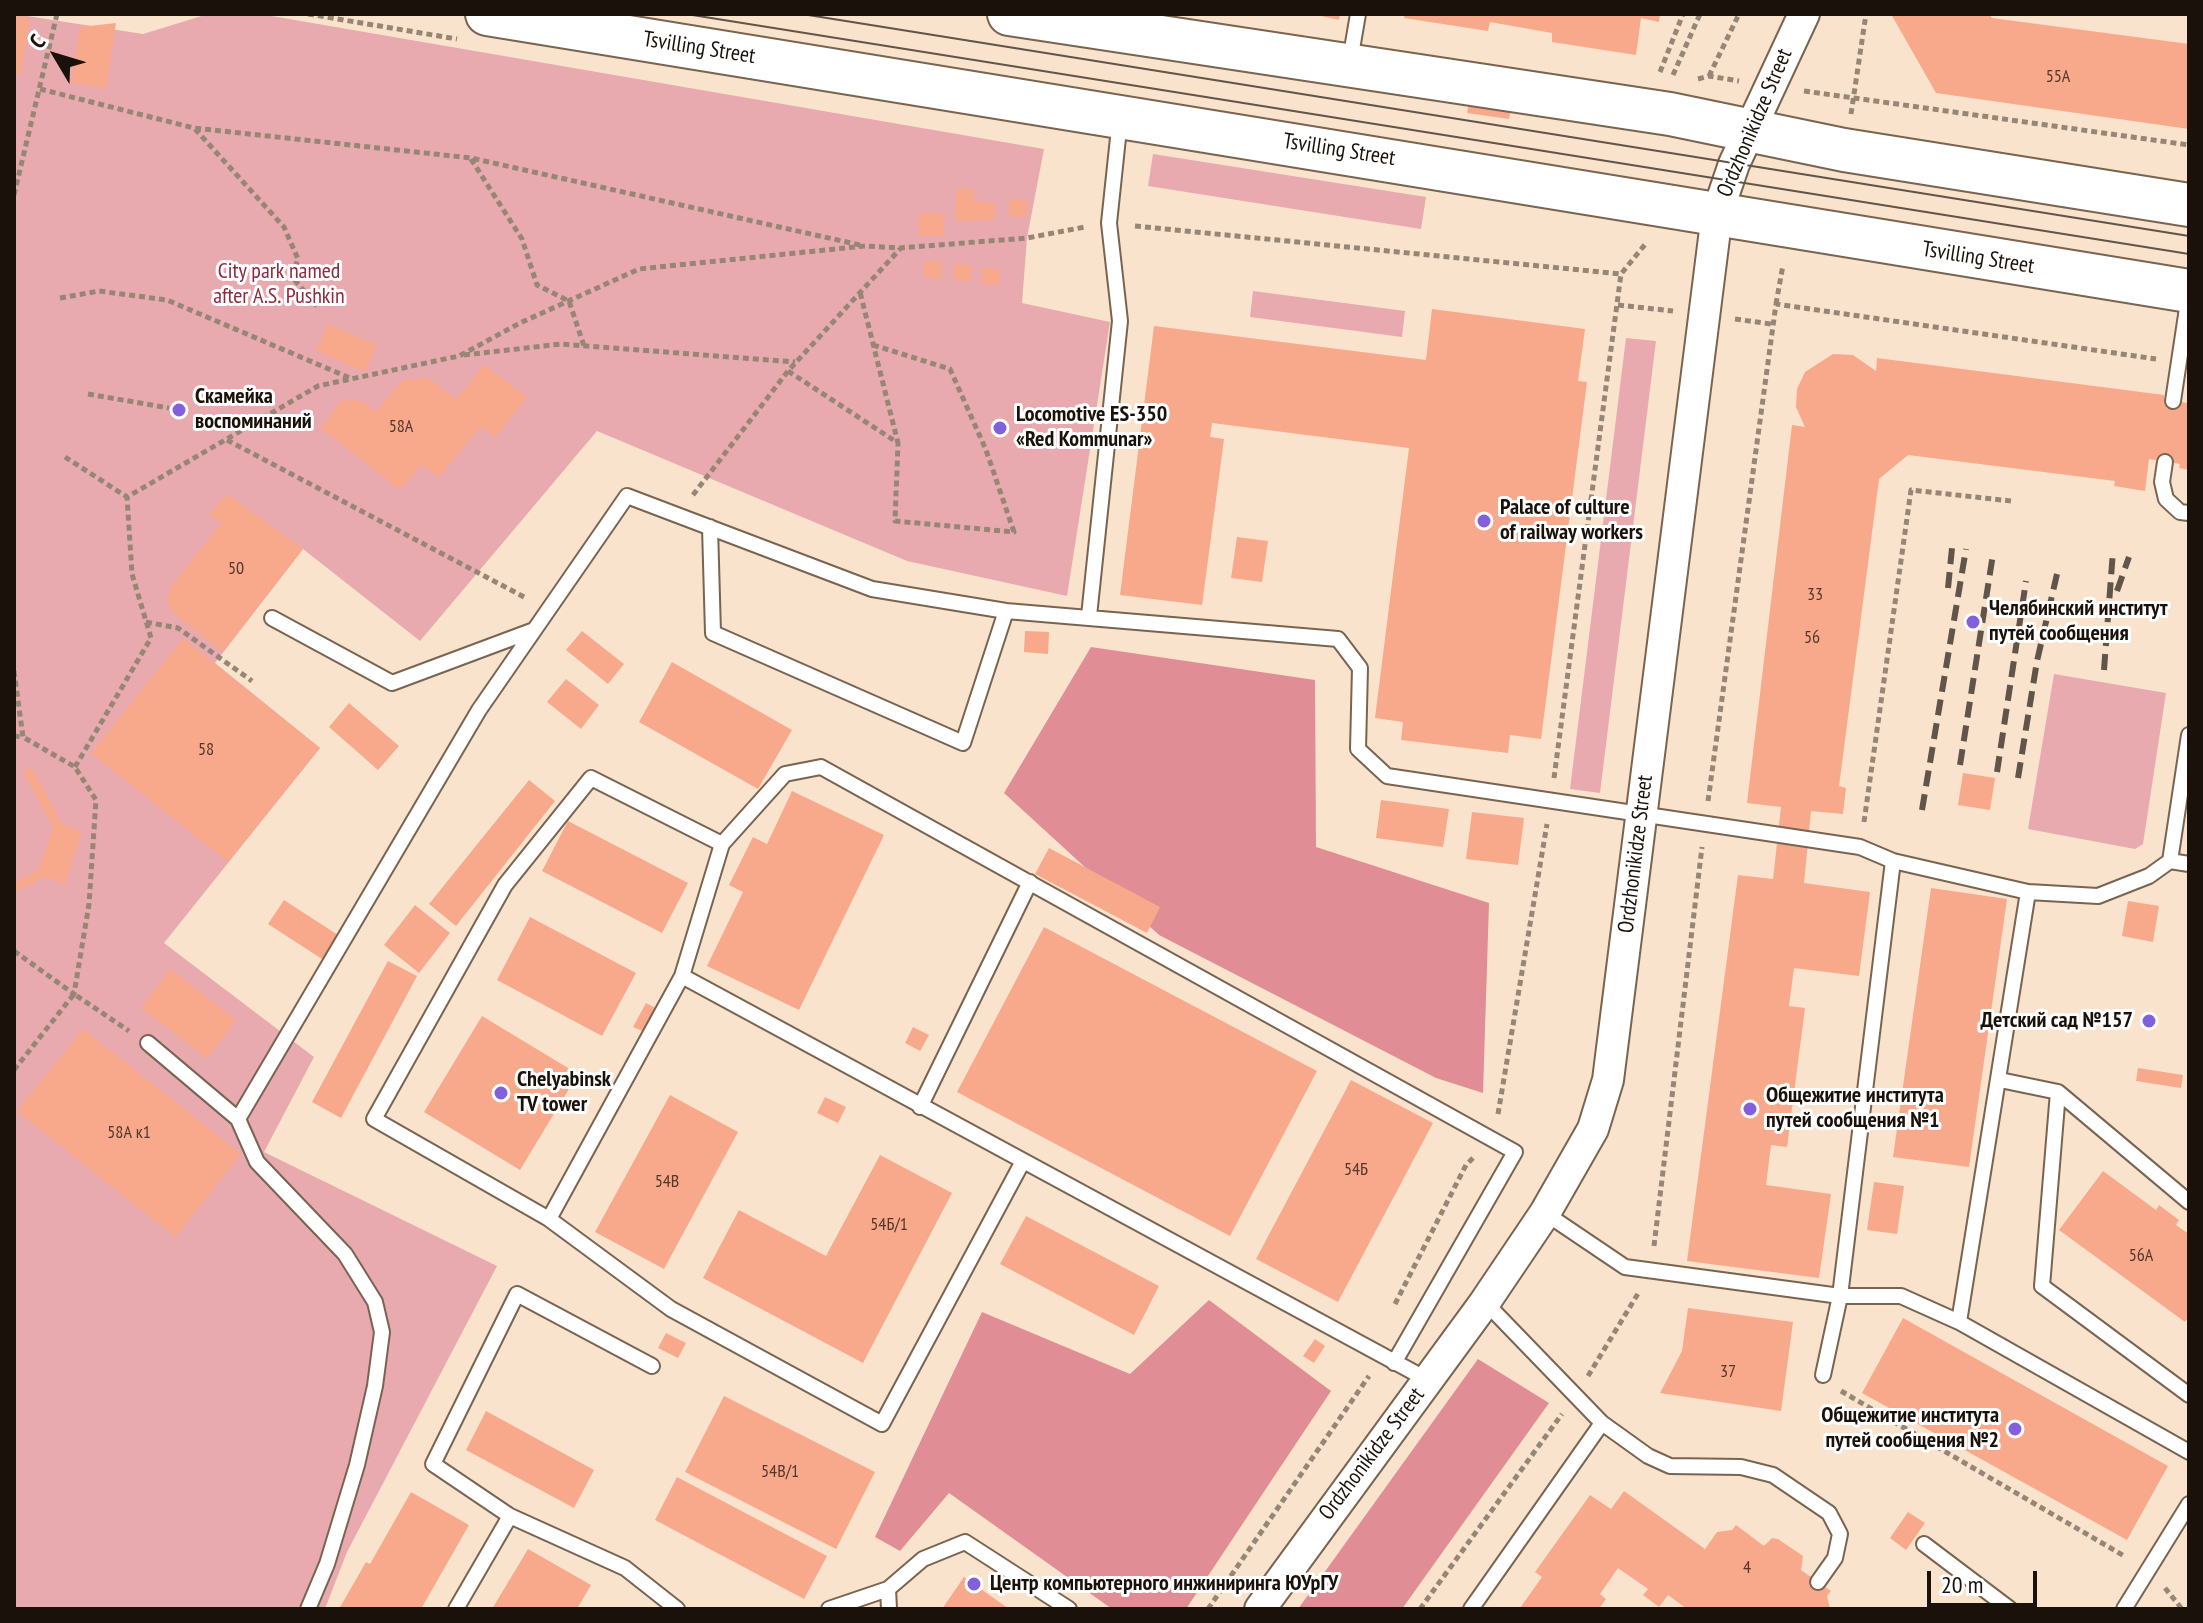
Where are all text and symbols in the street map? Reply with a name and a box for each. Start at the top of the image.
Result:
north arrow [16,16,96,96]
street label: Tsvilling Street [641,26,757,70]
text: С [23,29,51,54]
street label: Ordzhonikidze Street [1712,45,1798,201]
house number: 55А [2046,66,2070,88]
street label: Tsvilling Street [1281,128,1397,172]
street label: Tsvilling Street [1920,236,2036,280]
park label: City park named after A.S. Pushkin [213,259,345,310]
place label: Скамейка воспоминаний [195,384,312,436]
marker: Скамейка воспоминаний [170,401,188,419]
place label: Locomotive ES-350 «Red Kommunar» [1016,402,1167,454]
house number: 58А [389,416,413,438]
marker: Locomotive ES-350 «Red Kommunar» [991,419,1009,437]
place label: Palace of culture of railway workers [1500,495,1643,546]
marker: Palace of culture of railway workers [1475,512,1493,530]
house number: 50 [228,558,244,580]
house number: 33 [1807,584,1823,606]
place label: Челябинский институт путей сообщения [1989,596,2168,648]
marker: Челябинский институт путей сообщения [1964,613,1982,631]
house number: 56 [1804,627,1820,649]
house number: 58 [198,739,214,761]
street label: Ordzhonikidze Street [1613,774,1659,934]
place label: Детский сад №157 [1981,1008,2133,1034]
marker: Детский сад №157 [2140,1012,2158,1030]
place label: Chelyabinsk TV tower [517,1067,611,1118]
place label: Общежитие института путей сообщения №1 [1766,1083,1944,1134]
marker: Chelyabinsk TV tower [492,1084,510,1102]
marker: Общежитие института путей сообщения №1 [1741,1100,1759,1118]
house number: 58А к1 [107,1122,151,1144]
house number: 54Б [1344,1159,1368,1181]
house number: 54В [655,1171,679,1193]
house number: 54Б/1 [870,1214,908,1236]
house number: 56А [2129,1245,2153,1267]
house number: 37 [1720,1361,1736,1383]
street label: Ordzhonikidze Street [1314,1383,1430,1525]
place label: Общежитие института путей сообщения №2 [1821,1403,1999,1454]
marker: Общежитие института путей сообщения №2 [2006,1420,2024,1438]
house number: 54В/1 [761,1461,799,1483]
scale bar [1931,1555,2041,1605]
house number: 4 [1743,1557,1751,1579]
text: 20 m [1941,1569,1983,1600]
place label: Центр компьютерного инжиниринга ЮУрГУ [990,1571,1338,1597]
marker: Центр компьютерного инжиниринга ЮУрГУ [965,1575,983,1593]

